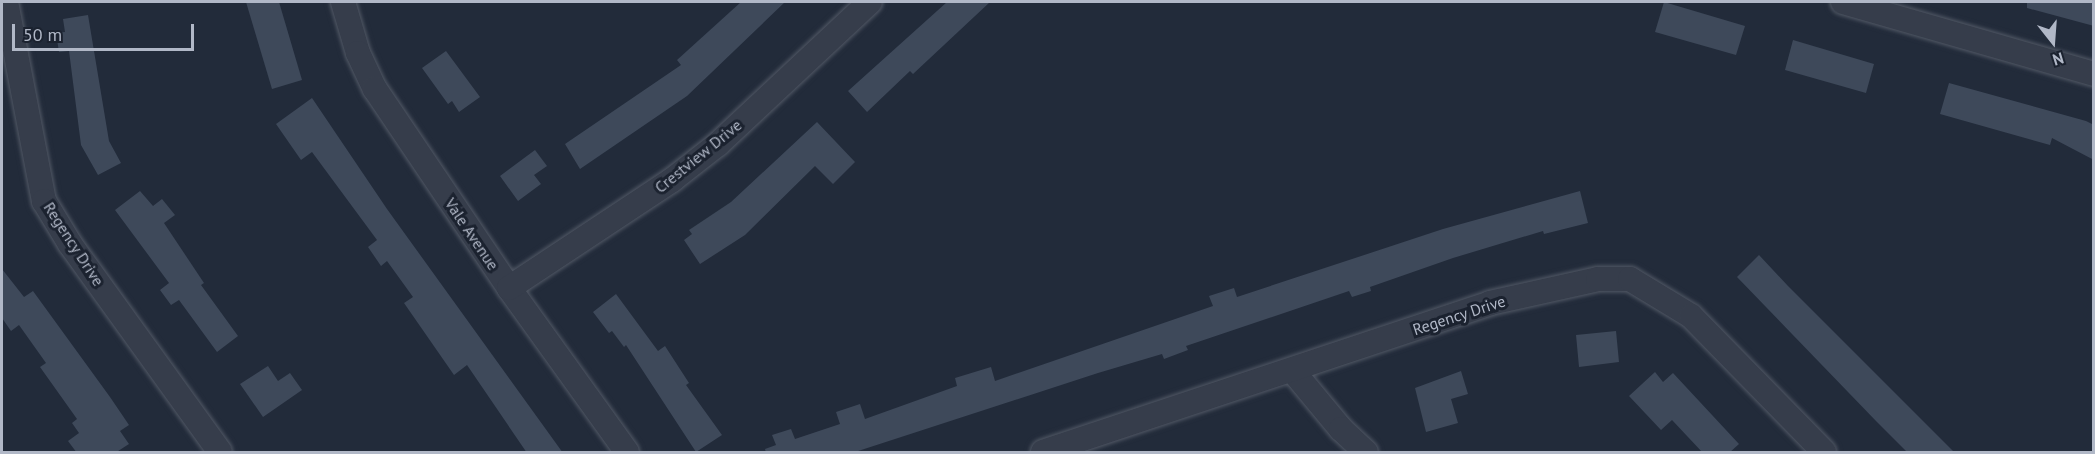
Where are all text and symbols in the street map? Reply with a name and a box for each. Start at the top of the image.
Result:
scale bar [15,12,196,50]
north arrow [2023,12,2083,72]
text: 50 m [23,23,62,46]
text: N [2050,48,2066,70]
street label: Crestview Drive [651,115,745,197]
street label: Vale Avenue [441,194,503,274]
street label: Regency Drive [40,198,108,290]
street label: Regency Drive [1410,291,1508,339]

